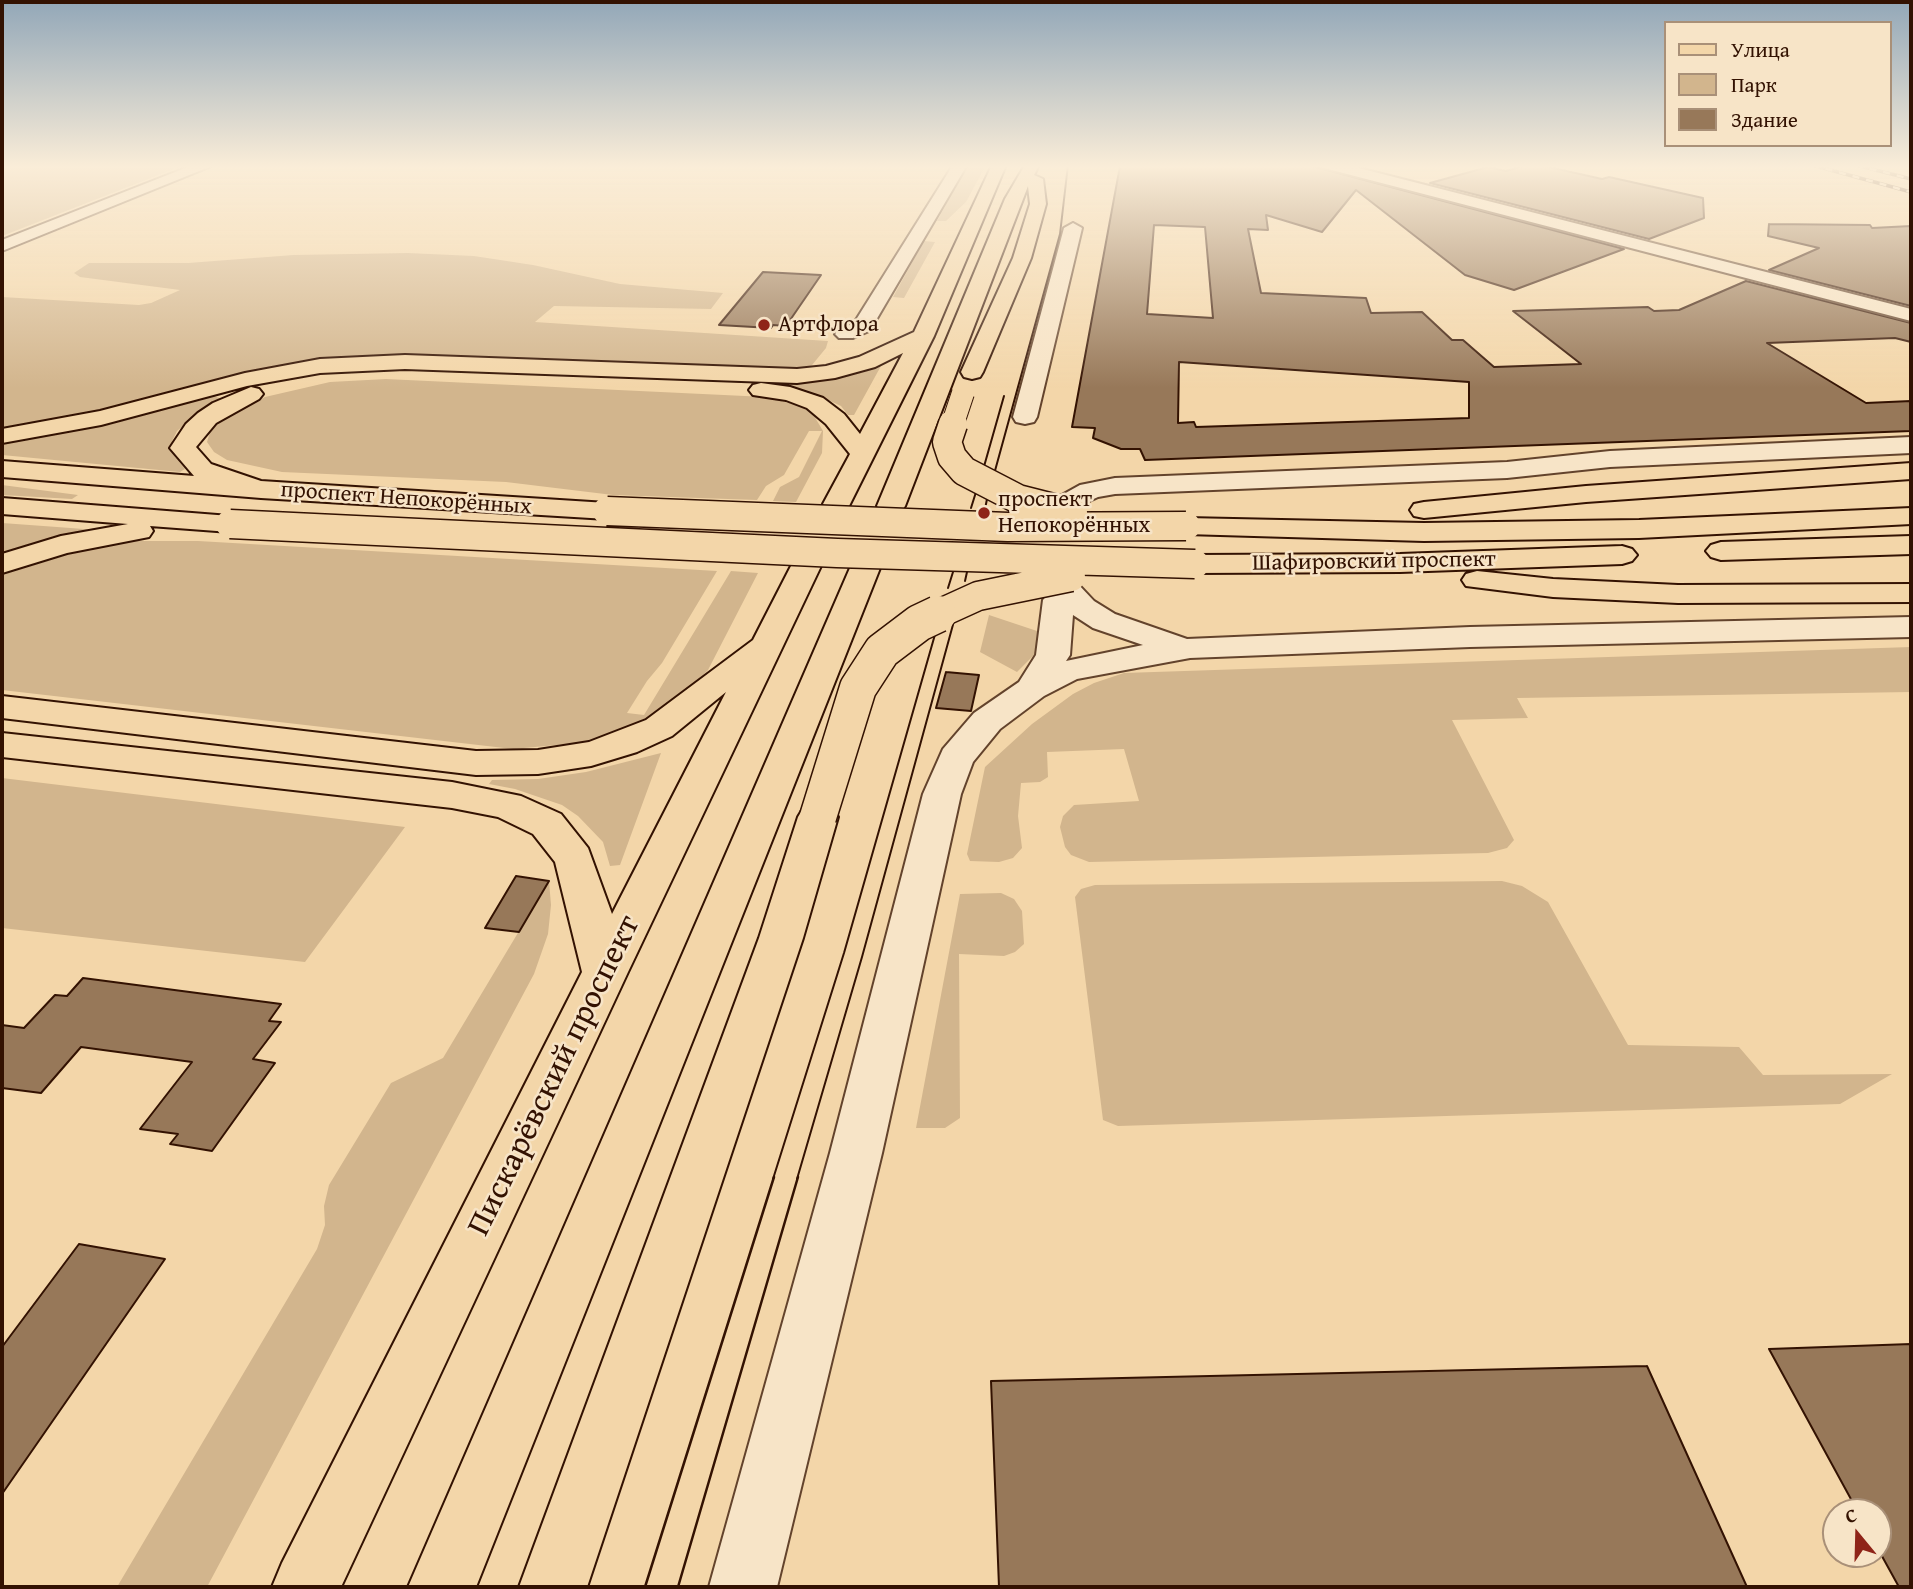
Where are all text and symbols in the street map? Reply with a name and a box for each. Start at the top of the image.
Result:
legend [1664,21,1892,147]
text: Улица [1731,34,1790,65]
text: Парк [1731,69,1777,100]
text: Здание [1731,104,1798,135]
place label: Артфлора [778,311,879,339]
marker: Артфлора [756,317,772,333]
street label: проспект Непокорённых [280,476,532,522]
place label: проспект Непокорённых [998,486,1150,540]
marker: проспект Непокорённых [976,505,992,521]
street label: Шафировский проспект [1252,546,1496,578]
street label: Пискарёвский проспект [460,909,650,1243]
north arrow [1822,1498,1892,1568]
text: С [1841,1500,1860,1530]

